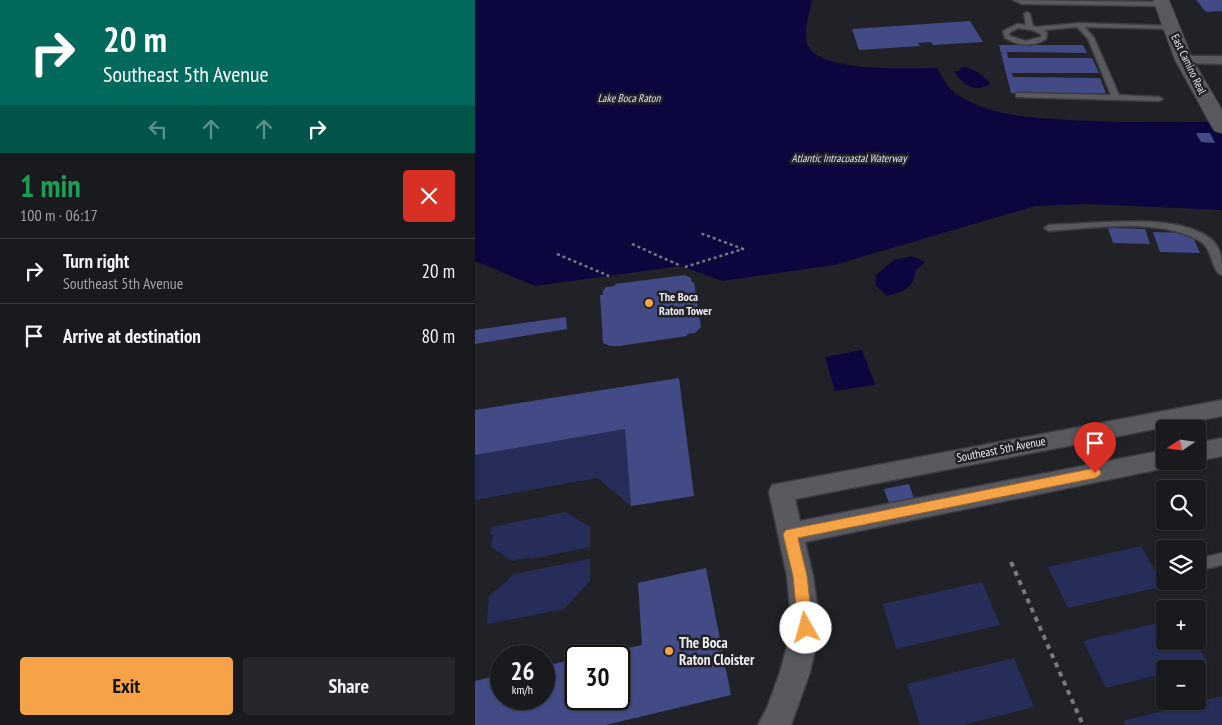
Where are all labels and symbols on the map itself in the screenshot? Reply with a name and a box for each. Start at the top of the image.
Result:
street label: East Camino Real [1168,32,1210,97]
water label: Lake Boca Raton [598,91,661,105]
water label: Atlantic Intracoastal Waterway [792,151,908,165]
place label: The Boca Raton Tower [659,289,712,318]
marker: The Boca Raton Tower [643,297,655,309]
north arrow [1156,420,1206,470]
pin [1074,422,1116,473]
street label: Southeast 5th Avenue [955,433,1047,465]
position arrow [779,601,831,653]
place label: The Boca Raton Cloister [679,633,755,669]
speed limit sign: 30 [565,645,630,710]
marker: The Boca Raton Cloister [663,645,675,657]

